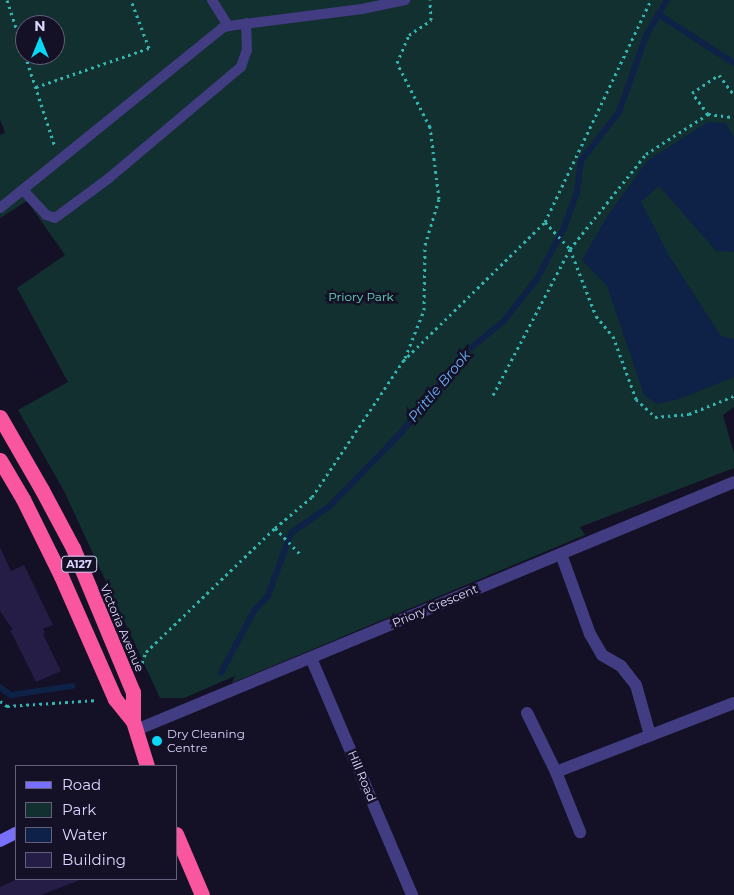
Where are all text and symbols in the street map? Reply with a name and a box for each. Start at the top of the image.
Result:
north arrow [15,15,65,65]
text: N [34,17,46,35]
park label: Priory Park [328,290,394,304]
water label: Prittle Brook [404,347,474,425]
road number: A127 [60,556,98,572]
street label: Victoria Avenue [97,582,147,674]
street label: Priory Crescent [390,582,480,630]
place label: Dry Cleaning Centre [167,727,245,755]
marker: Dry Cleaning Centre [151,735,163,747]
street label: Hill Road [345,748,379,804]
legend [15,765,178,880]
text: Road [62,775,101,794]
text: Park [62,800,96,819]
text: Water [62,825,108,844]
text: Building [62,850,126,869]

